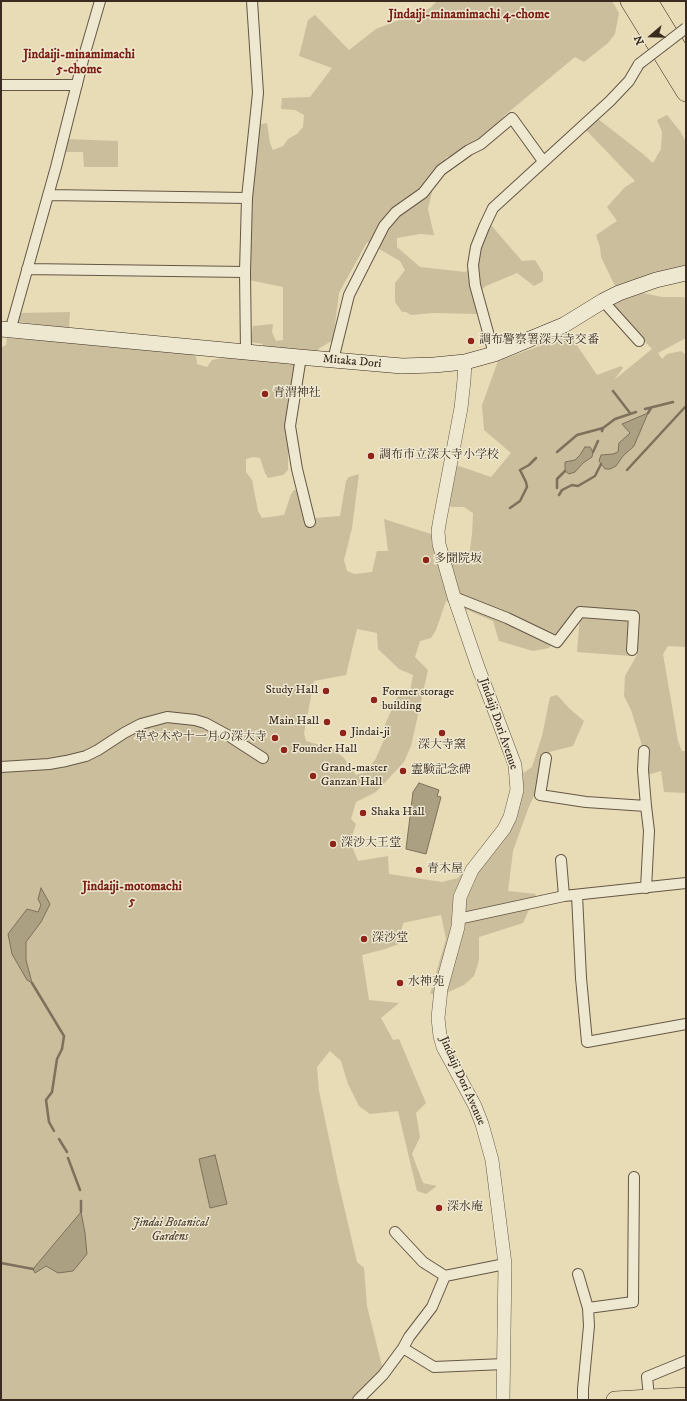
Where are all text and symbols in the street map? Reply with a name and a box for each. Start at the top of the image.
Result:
district label: Jindaiji-minamimachi 4-chome [388,7,550,23]
north arrow [631,16,671,56]
text: N [632,33,648,47]
district label: Jindaiji-minamimachi 5-chome [23,47,135,78]
place label: 調布警察署深大寺交番 [479,334,599,348]
marker: 調布警察署深大寺交番 [466,336,476,346]
street label: Mitaka Dori [322,352,382,372]
place label: 青渭神社 [273,387,321,401]
marker: 青渭神社 [260,389,270,399]
place label: 調布市立深大寺小学校 [379,449,499,463]
marker: 調布市立深大寺小学校 [366,451,376,461]
place label: 多聞院坂 [434,553,482,567]
marker: 多聞院坂 [421,555,431,565]
street label: Jindaiji Dori Avenue [476,676,520,772]
place label: Study Hall [266,684,318,698]
marker: Study Hall [321,686,331,696]
place label: Former storage building [382,686,454,714]
marker: Former storage building [369,695,379,705]
place label: Main Hall [269,715,319,729]
marker: Main Hall [322,717,332,727]
place label: Jindai-ji [351,726,390,740]
marker: Jindai-ji [338,728,348,738]
marker: 深大寺窯 [437,728,447,738]
place label: 草や木や十一月の深大寺 [135,731,267,745]
marker: 草や木や十一月の深大寺 [270,733,280,743]
place label: 深大寺窯 [418,739,466,753]
place label: Founder Hall [292,743,357,757]
marker: Founder Hall [279,745,289,755]
place label: Grand-master Ganzan Hall [321,762,387,790]
place label: 霊験記念碑 [411,764,471,778]
marker: 霊験記念碑 [398,766,408,776]
marker: Grand-master Ganzan Hall [308,771,318,781]
place label: Shaka Hall [371,806,425,820]
marker: Shaka Hall [358,808,368,818]
place label: 深沙大王堂 [341,837,401,851]
marker: 深沙大王堂 [328,839,338,849]
place label: 青木屋 [427,863,463,877]
marker: 青木屋 [414,865,424,875]
district label: Jindaiji-motomachi 5 [82,879,182,910]
place label: 深沙堂 [372,932,408,946]
marker: 深沙堂 [359,934,369,944]
place label: 水神苑 [408,976,444,990]
marker: 水神苑 [395,978,405,988]
street label: Jindaiji Dori Avenue [436,1034,488,1128]
place label: 深水庵 [447,1201,483,1215]
marker: 深水庵 [434,1203,444,1213]
park label: Jindai Botanical Gardens [132,1217,208,1245]

